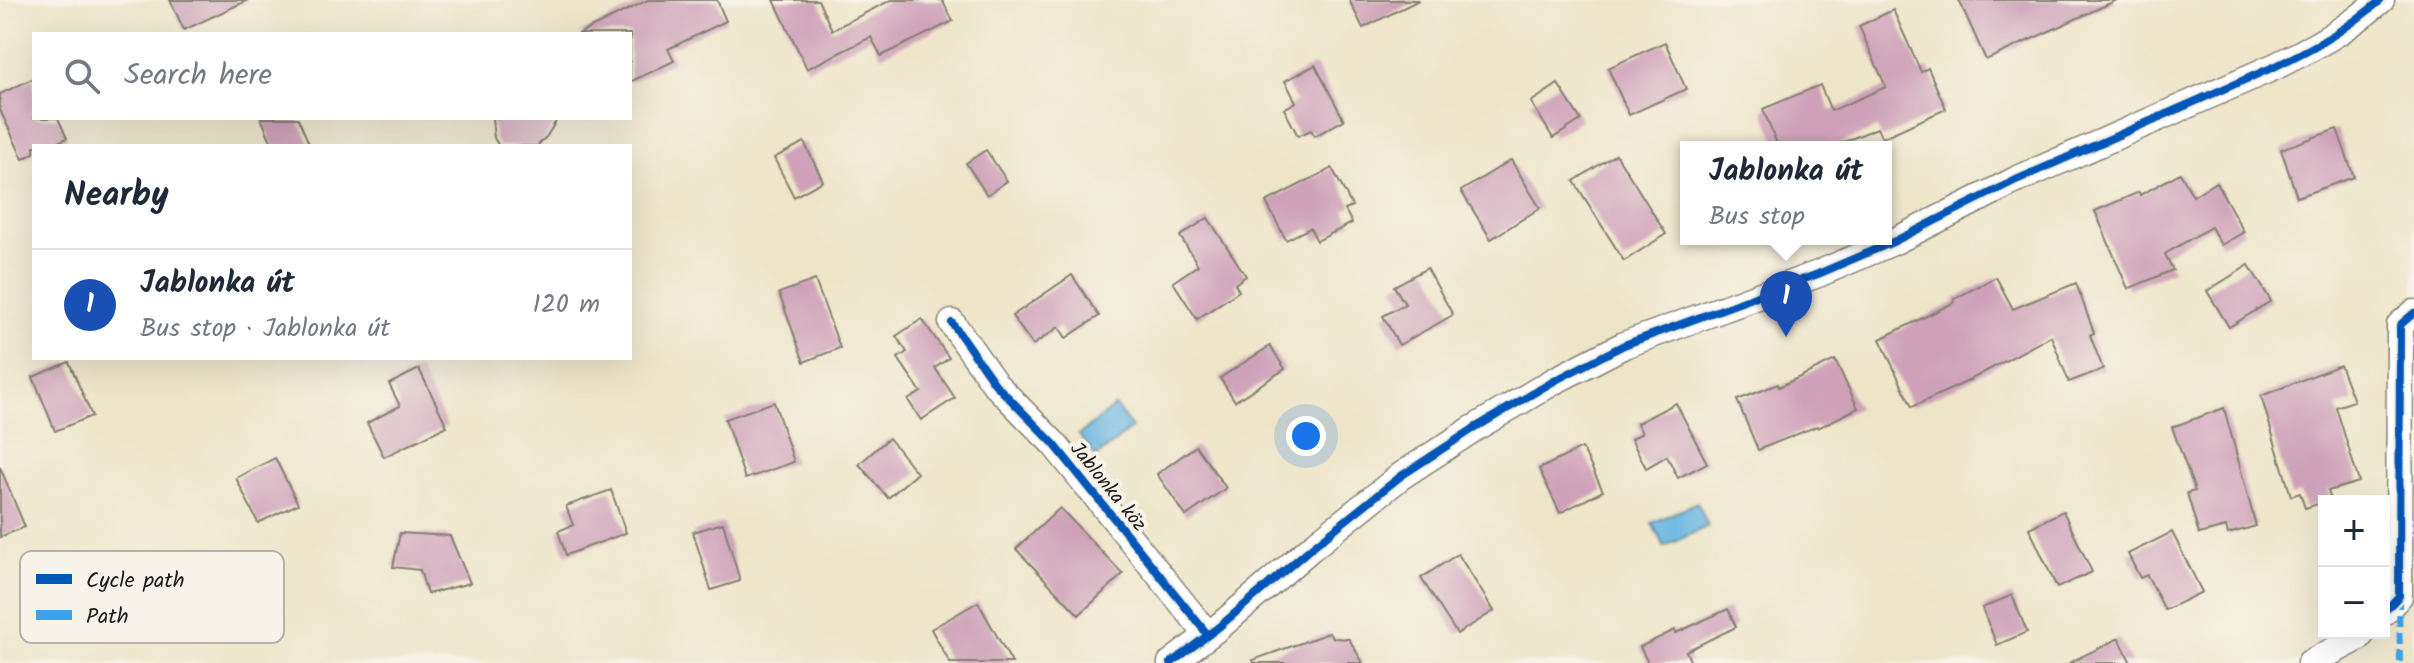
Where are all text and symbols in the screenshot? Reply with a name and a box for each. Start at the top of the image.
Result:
search box [32,32,632,120]
text: Search here [124,52,272,100]
icon: search [60,54,104,98]
popup [1680,141,1892,245]
text: Jablonka út [1709,148,1863,196]
text: Nearby [64,169,169,223]
text: Bus stop [1709,196,1805,238]
text: Jablonka út [140,260,295,308]
pin: 1 [1760,271,1812,337]
text: 1 [86,284,94,326]
text: 120 m [533,284,600,326]
text: Bus stop · Jablonka út [140,308,390,350]
your location [1286,416,1326,456]
street label: Jablonka köz [1061,435,1154,539]
map controls [2318,495,2390,639]
button: + [2318,495,2390,567]
legend [20,551,284,643]
text: Cycle path [86,564,185,599]
button: − [2318,567,2390,639]
text: Path [86,600,129,635]

